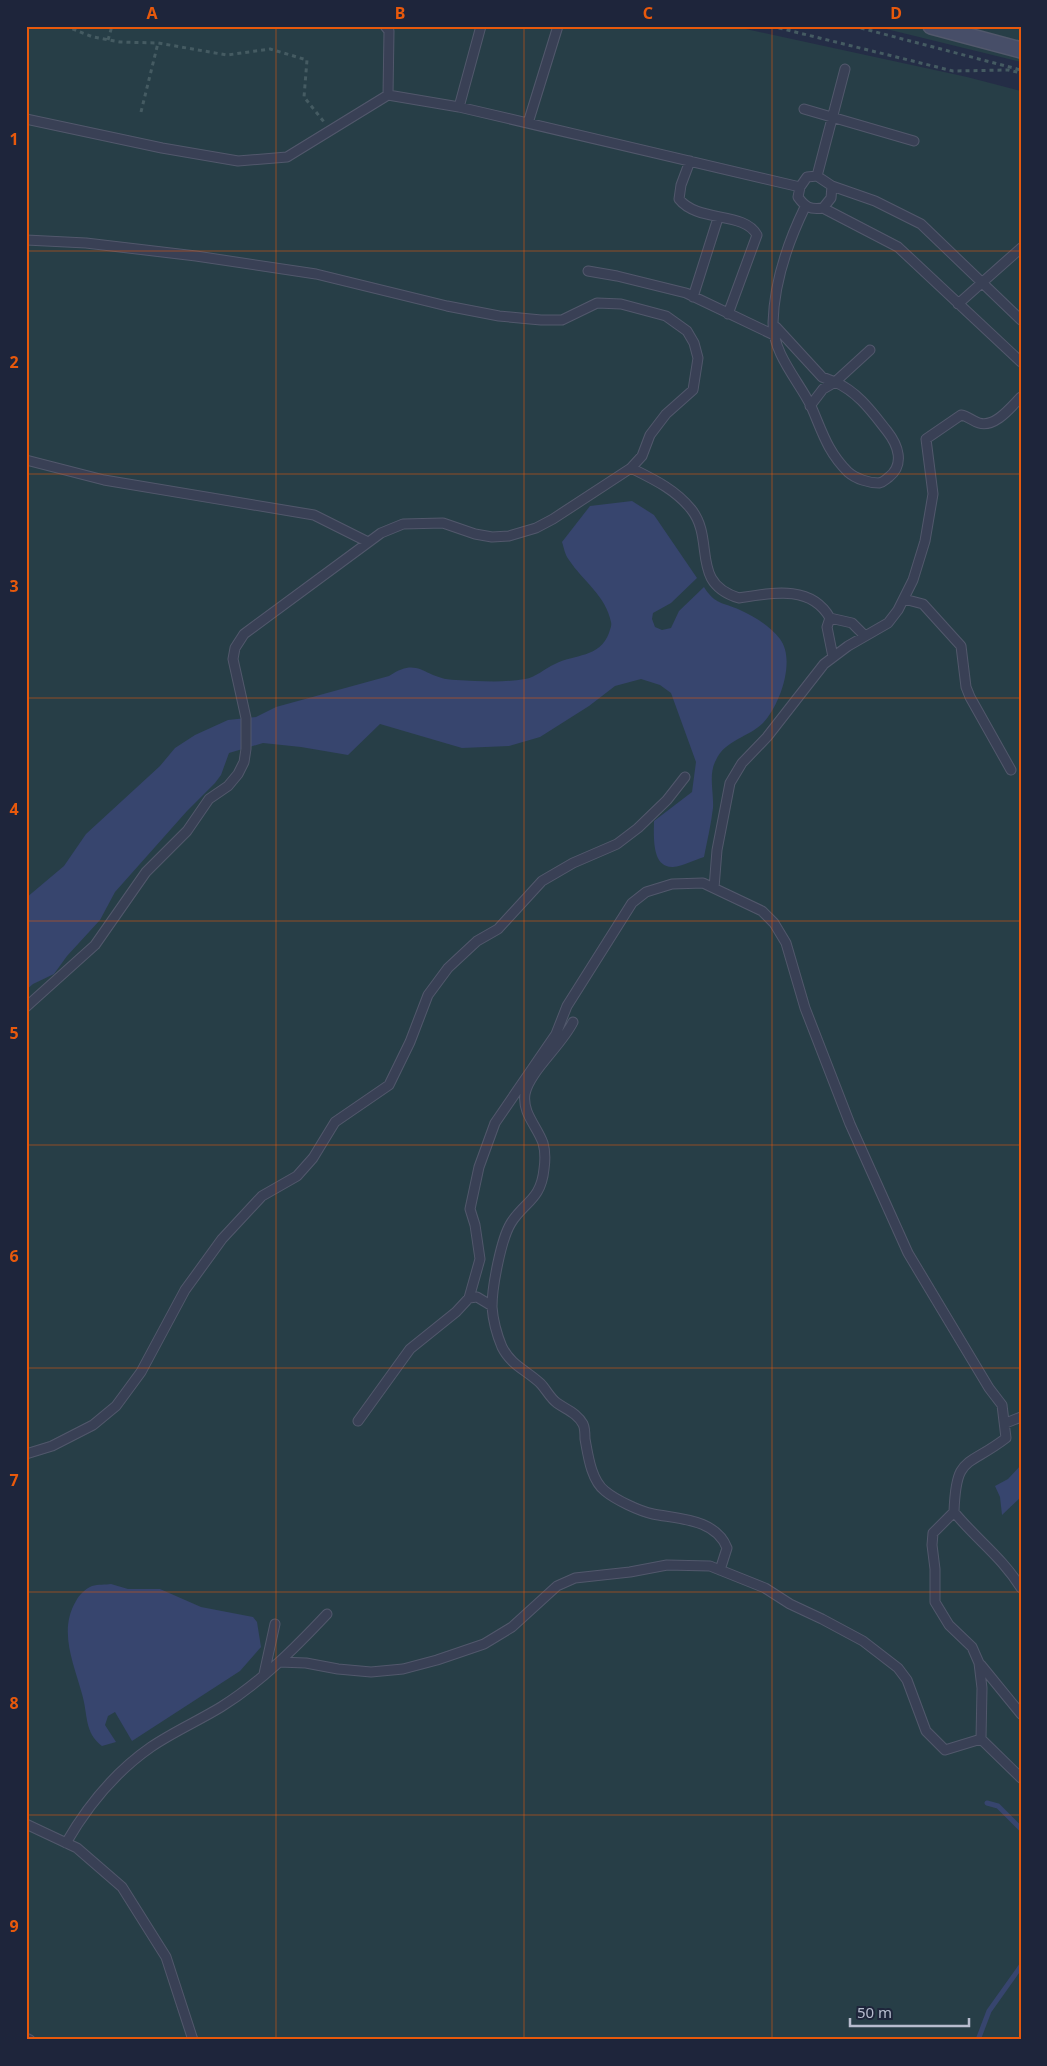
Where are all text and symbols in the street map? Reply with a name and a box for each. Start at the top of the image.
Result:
text: A [146,2,158,24]
text: B [395,2,405,24]
text: C [643,2,653,24]
text: D [890,2,902,24]
text: 1 [9,128,19,150]
text: 2 [9,351,19,373]
text: 3 [9,575,19,597]
text: 4 [9,798,19,820]
text: 5 [9,1022,19,1044]
text: 6 [9,1245,19,1267]
text: 7 [9,1469,19,1491]
text: 8 [9,1692,19,1714]
text: 9 [9,1915,19,1937]
scale bar [850,1996,968,2028]
text: 50 m [857,2002,892,2022]

